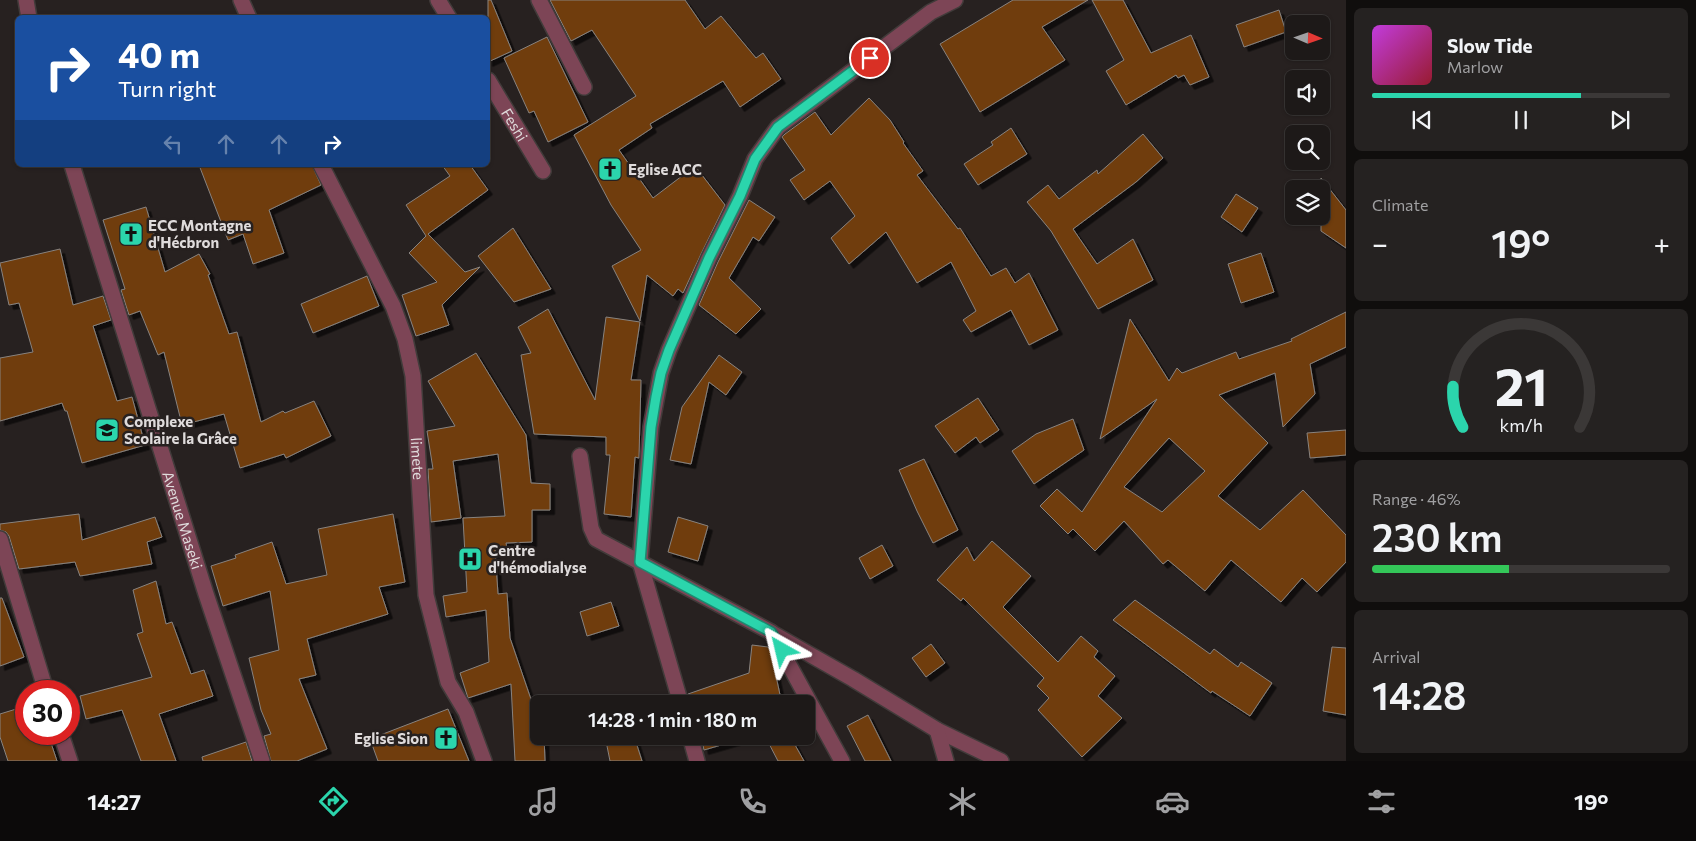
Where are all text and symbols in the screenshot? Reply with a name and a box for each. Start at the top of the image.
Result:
north arrow [1285,15,1330,60]
map controls [1285,15,1330,225]
text: 40 m [118,32,200,75]
text: Slow Tide [1447,34,1533,57]
icon: right [35,35,100,100]
pin [849,37,891,79]
icon: arrive [856,44,884,72]
text: Marlow [1447,57,1503,76]
button: sound [1285,70,1330,115]
text: Turn right [118,75,216,102]
street label: Feshi [498,105,532,144]
icon: previous [1408,106,1436,134]
icon: pause [1507,106,1535,134]
icon: next [1606,106,1634,134]
button: search [1285,125,1330,170]
icon: left [159,130,187,158]
icon: ahead [212,130,240,158]
icon: ahead [265,130,293,158]
icon: right [318,130,346,158]
church icon: Eglise ACC [597,156,623,182]
place label: Eglise ACC [628,160,702,178]
button: layers [1285,180,1330,225]
text: Climate [1372,195,1428,214]
place label: ECC Montagne d'Hécbron [148,216,251,251]
text: 19° [1491,219,1550,266]
church icon: ECC Montagne d'Hécbron [118,221,144,247]
text: − [1372,226,1388,260]
text: + [1654,226,1670,260]
text: 21 [1494,353,1548,417]
place label: Complexe Scolaire la Grâce [124,412,237,447]
text: km/h [1499,414,1543,436]
school or university icon: Complexe Scolaire la Grâce [94,417,120,443]
street label: limete [408,437,428,480]
street label: Avenue Maseki [159,469,207,571]
text: Range · 46% [1372,489,1460,508]
text: 230 km [1372,513,1502,560]
place label: Centre d'hémodialyse [488,541,587,576]
hospital icon: Centre d'hémodialyse [457,546,483,572]
position arrow [755,623,807,675]
text: Arrival [1372,647,1420,666]
text: 14:28 [1372,671,1466,718]
speed limit sign: 30 [15,680,80,745]
text: 14:28 · 1 min · 180 m [588,708,757,731]
church icon: Eglise Sion [433,725,459,751]
place label: Eglise Sion [354,729,428,747]
icon: directions [316,784,351,819]
icon: music [526,784,561,819]
icon: phone [735,784,770,819]
icon: climate [945,784,980,819]
icon: car [1155,784,1190,819]
icon: filters [1364,784,1399,819]
text: 14:27 [87,788,141,815]
text: 19° [1574,788,1609,815]

